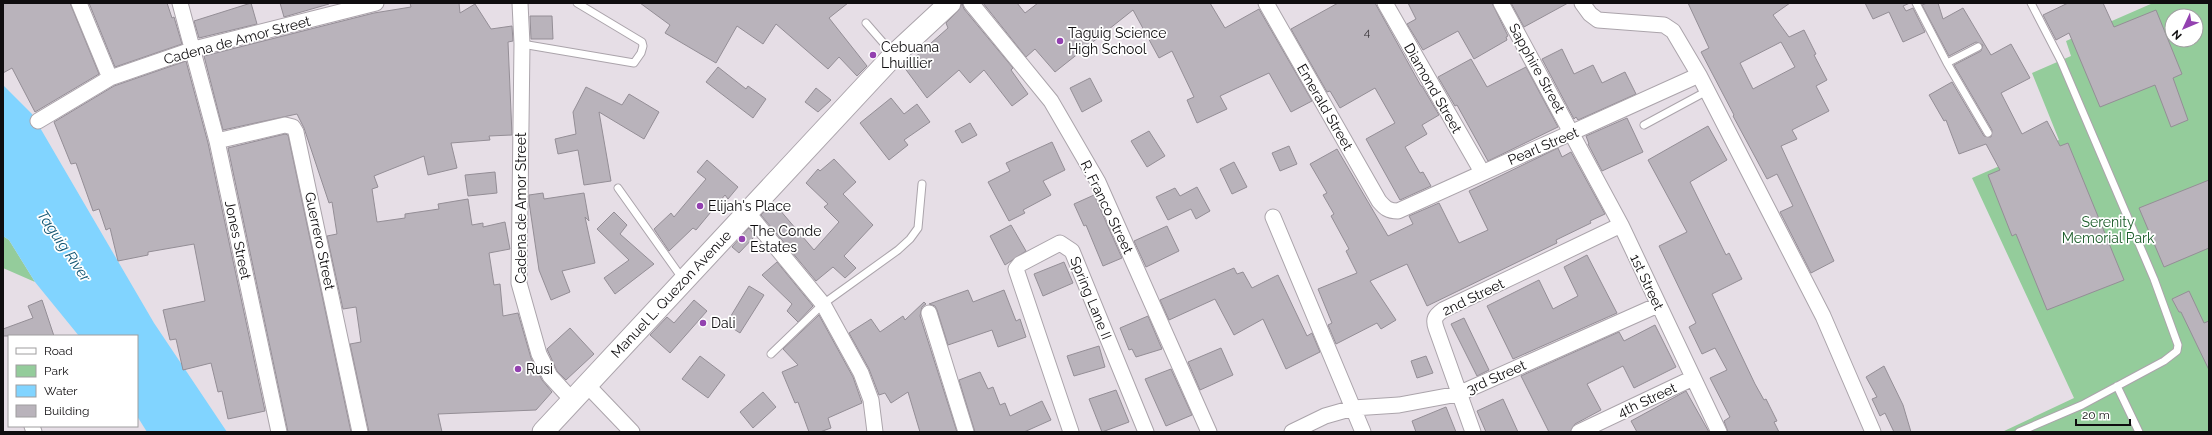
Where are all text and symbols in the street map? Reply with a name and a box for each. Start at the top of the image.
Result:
north arrow [2164,8,2204,48]
street label: Cadena de Amor Street [162,13,312,67]
street label: Sapphire Street [1506,20,1568,116]
place label: Taguig Science High School [1068,25,1166,57]
house number: 4 [1364,25,1371,39]
text: N [2170,27,2185,42]
marker: Taguig Science High School [1055,36,1065,46]
place label: Cebuana Lhuillier [881,39,939,71]
street label: Diamond Street [1401,40,1465,136]
marker: Cebuana Lhuillier [868,50,878,60]
street label: Emerald Street [1294,61,1356,153]
street label: Pearl Street [1505,124,1581,168]
street label: Cadena de Amor Street [513,132,529,284]
street label: R. Franco Street [1077,158,1137,257]
street label: Guerrero Street [302,191,338,292]
place label: Elijah's Place [708,198,791,214]
street label: Jones Street [222,199,254,281]
marker: Elijah's Place [695,201,705,211]
water label: Taguig River [34,207,95,286]
park label: Serenity Memorial Park [2062,214,2155,246]
place label: The Conde Estates [750,223,822,255]
street label: Manuel L. Quezon Avenue [608,227,734,361]
marker: The Conde Estates [737,234,747,244]
street label: 1st Street [1627,252,1667,313]
street label: Spring Lane II [1067,254,1115,342]
street label: 2nd Street [1440,275,1507,319]
place label: Dali [711,315,735,331]
marker: Dali [698,318,708,328]
legend [8,335,138,427]
text: Road [44,344,73,358]
street label: 3rd Street [1464,357,1528,397]
place label: Rusi [526,361,553,377]
text: Park [44,364,69,378]
marker: Rusi [513,364,523,374]
street label: 4th Street [1615,379,1679,421]
text: Water [44,384,78,398]
scale bar [2076,401,2130,427]
text: Building [44,404,90,418]
text: 20 m [2082,408,2110,422]

